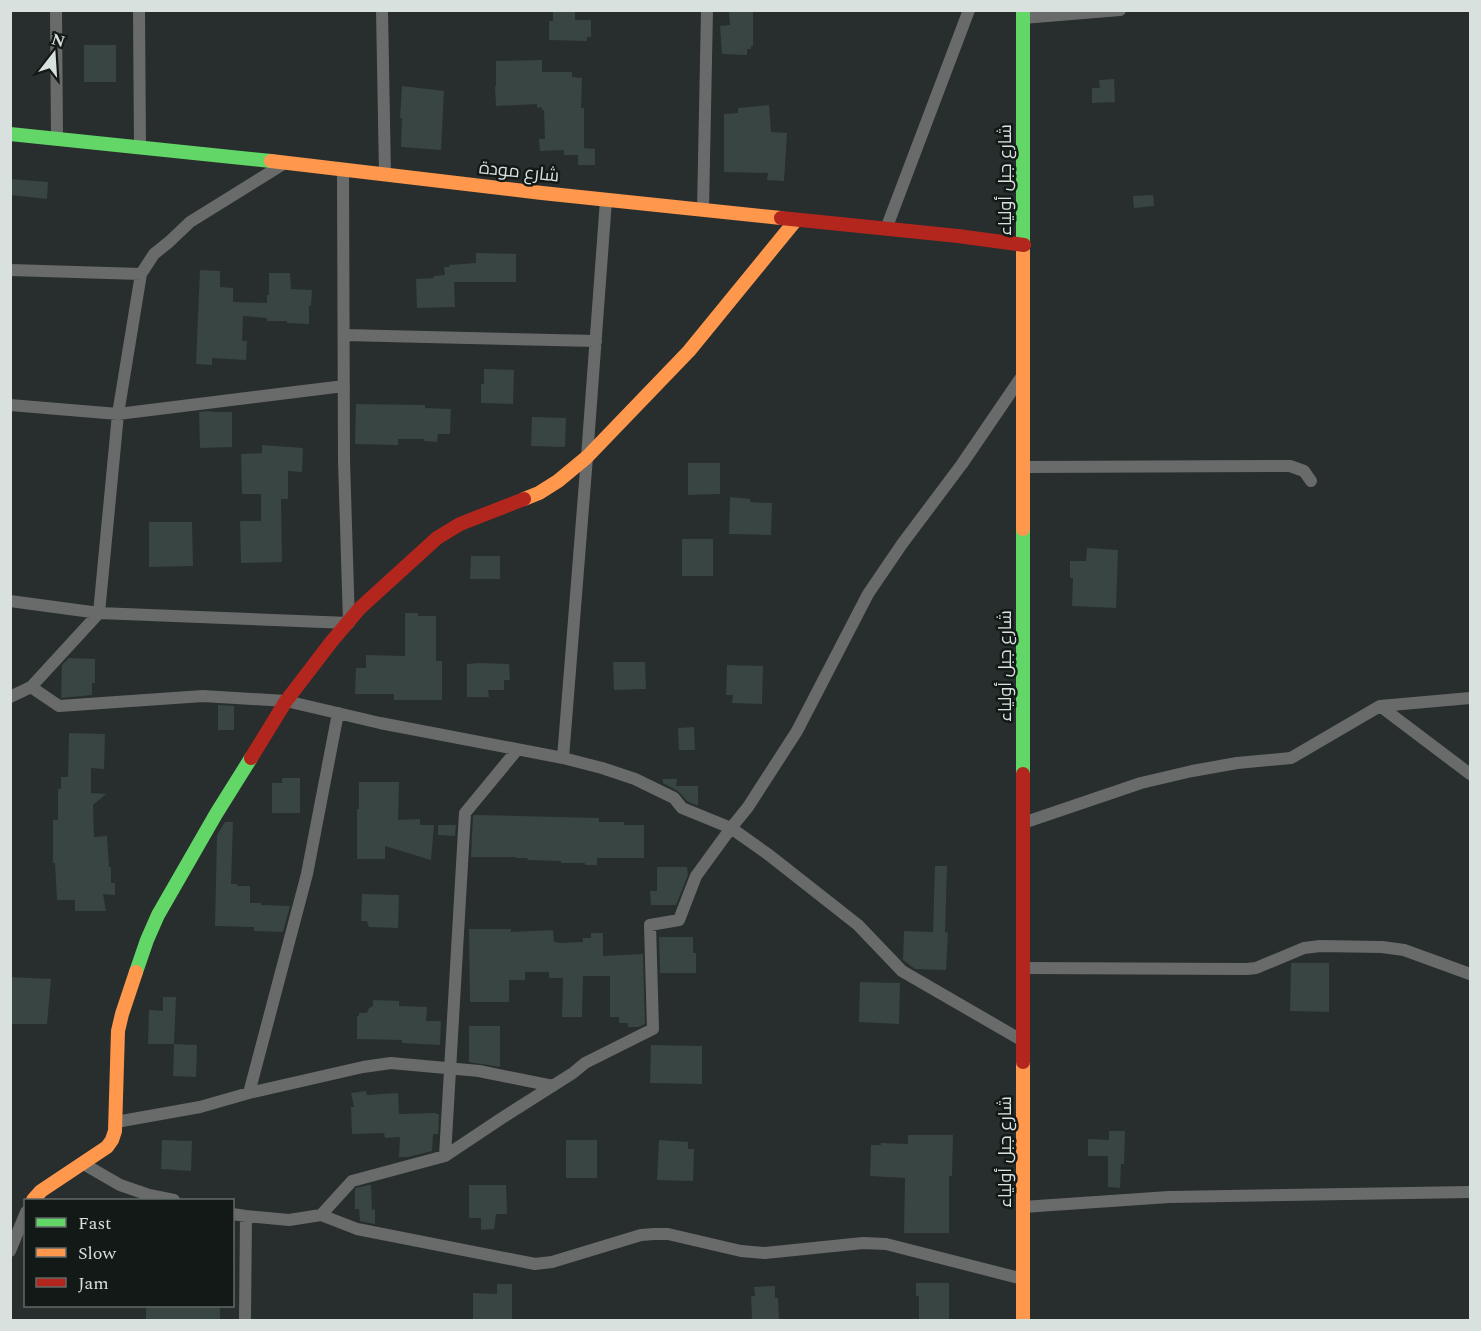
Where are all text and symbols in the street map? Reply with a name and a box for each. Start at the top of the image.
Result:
north arrow [24,24,84,84]
text: N [48,27,68,54]
street label: شارع جبل أولياء [992,124,1019,236]
street label: شارع مودة [478,154,560,190]
street label: شارع جبل أولياء [992,610,1019,722]
street label: شارع جبل أولياء [992,1096,1019,1208]
legend [24,1199,234,1307]
text: Fast [78,1210,111,1237]
text: Slow [78,1240,117,1267]
text: Jam [78,1270,109,1297]

